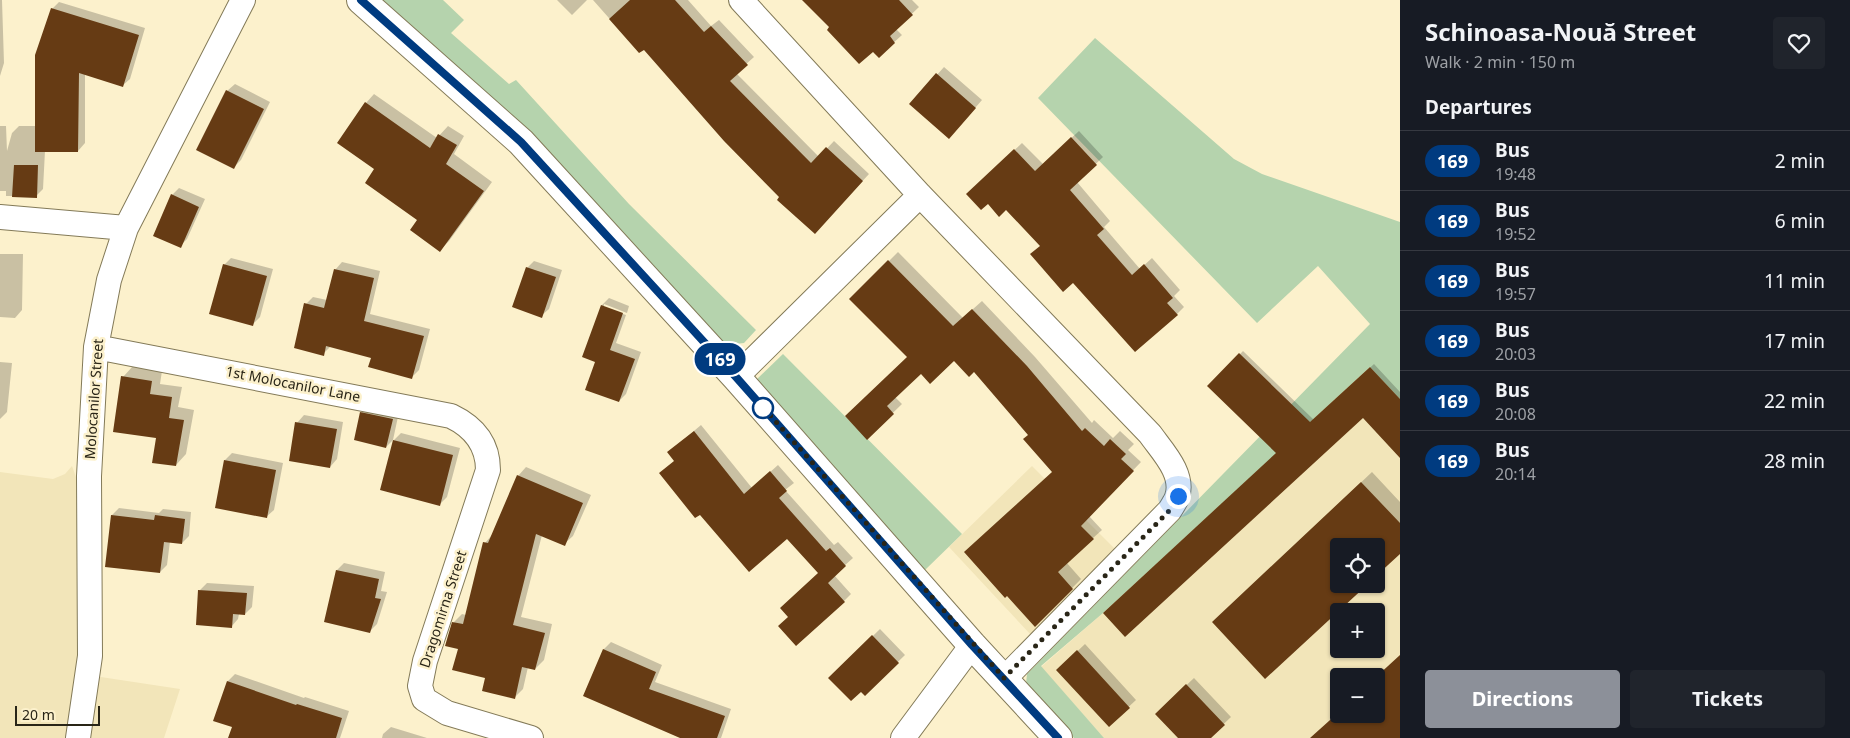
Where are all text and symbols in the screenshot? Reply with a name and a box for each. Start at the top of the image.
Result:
text: Schinoasa-Nouă Street [1425,15,1696,48]
button: heart [1773,17,1825,69]
text: Walk · 2 min · 150 m [1425,51,1575,73]
text: Departures [1425,94,1532,120]
text: Bus [1495,137,1530,163]
text: 2 min [1775,148,1825,174]
text: 169 [1437,149,1468,173]
text: 19:48 [1495,163,1536,185]
text: Bus [1495,197,1530,223]
text: 6 min [1775,208,1825,234]
text: 169 [1437,209,1468,233]
text: 19:52 [1495,223,1536,245]
text: Bus [1495,257,1530,283]
text: 11 min [1764,268,1825,294]
text: 169 [1437,269,1468,293]
text: 19:57 [1495,283,1536,305]
text: Bus [1495,317,1530,343]
text: 17 min [1764,328,1825,354]
text: 169 [1437,329,1468,353]
street label: Molocanilor Street [80,338,107,460]
line badge: 169 [691,343,749,375]
text: 20:03 [1495,343,1536,365]
text: 169 [705,347,735,371]
street label: 1st Molocanilor Lane [224,361,362,406]
text: Bus [1495,377,1530,403]
text: 22 min [1764,388,1825,414]
text: 169 [1437,389,1468,413]
unlabelled marker [752,397,774,419]
text: 20:08 [1495,403,1536,425]
text: Bus [1495,437,1530,463]
text: 28 min [1764,448,1825,474]
text: 169 [1437,449,1468,473]
text: 20:14 [1495,463,1536,485]
your location [1166,484,1191,509]
map controls [1330,538,1385,723]
button: locate [1330,538,1385,593]
street label: Dragomirna Street [415,548,470,670]
button: + [1330,603,1385,658]
button: − [1330,668,1385,723]
button: Directions [1425,670,1620,728]
button: Tickets [1630,670,1825,728]
scale bar [15,703,100,726]
text: 20 m [22,705,55,724]

